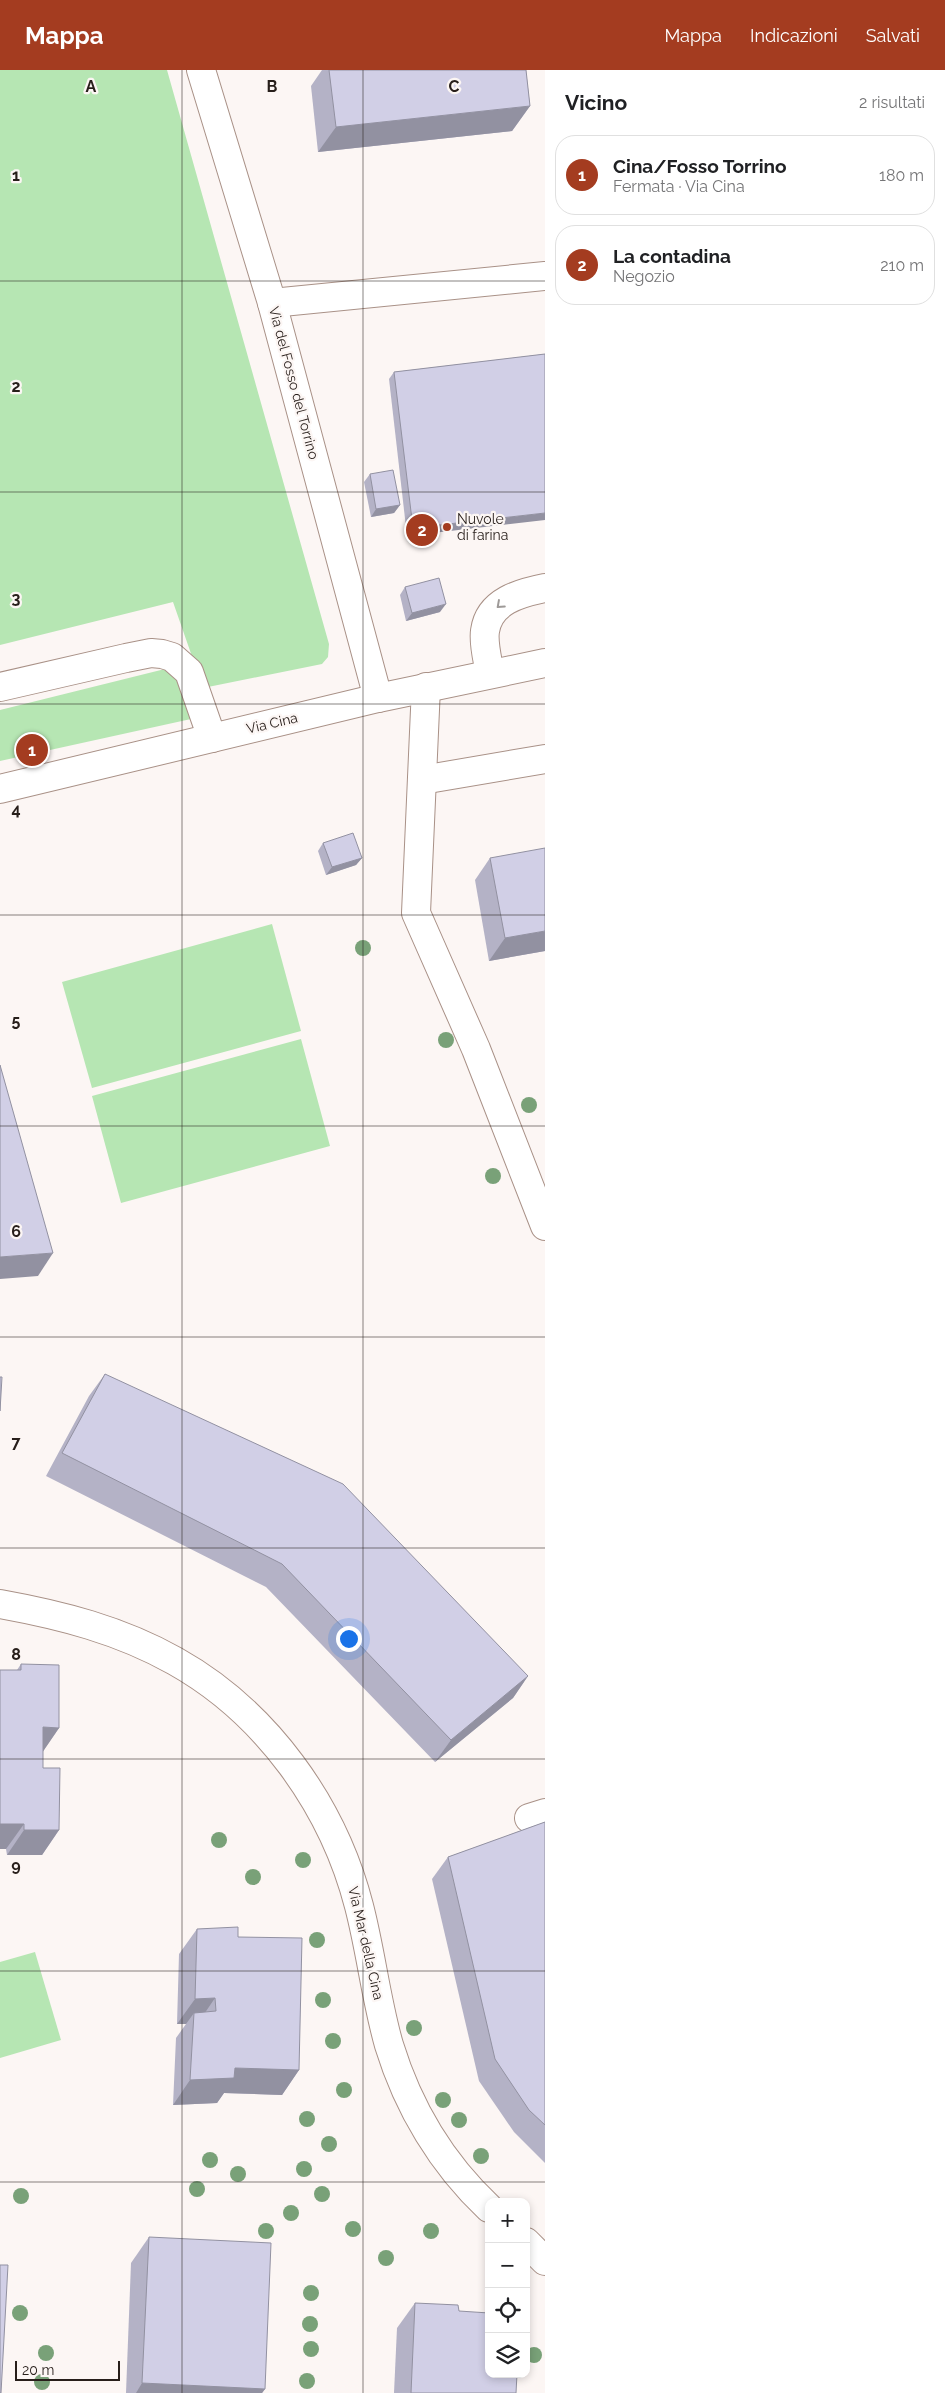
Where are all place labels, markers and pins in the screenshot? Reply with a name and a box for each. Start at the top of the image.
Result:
pin: 2 [406,511,438,549]
place label: Nuvole di farina [457,511,508,543]
marker: Nuvole di farina [441,521,453,533]
pin: 1 [16,731,48,769]

